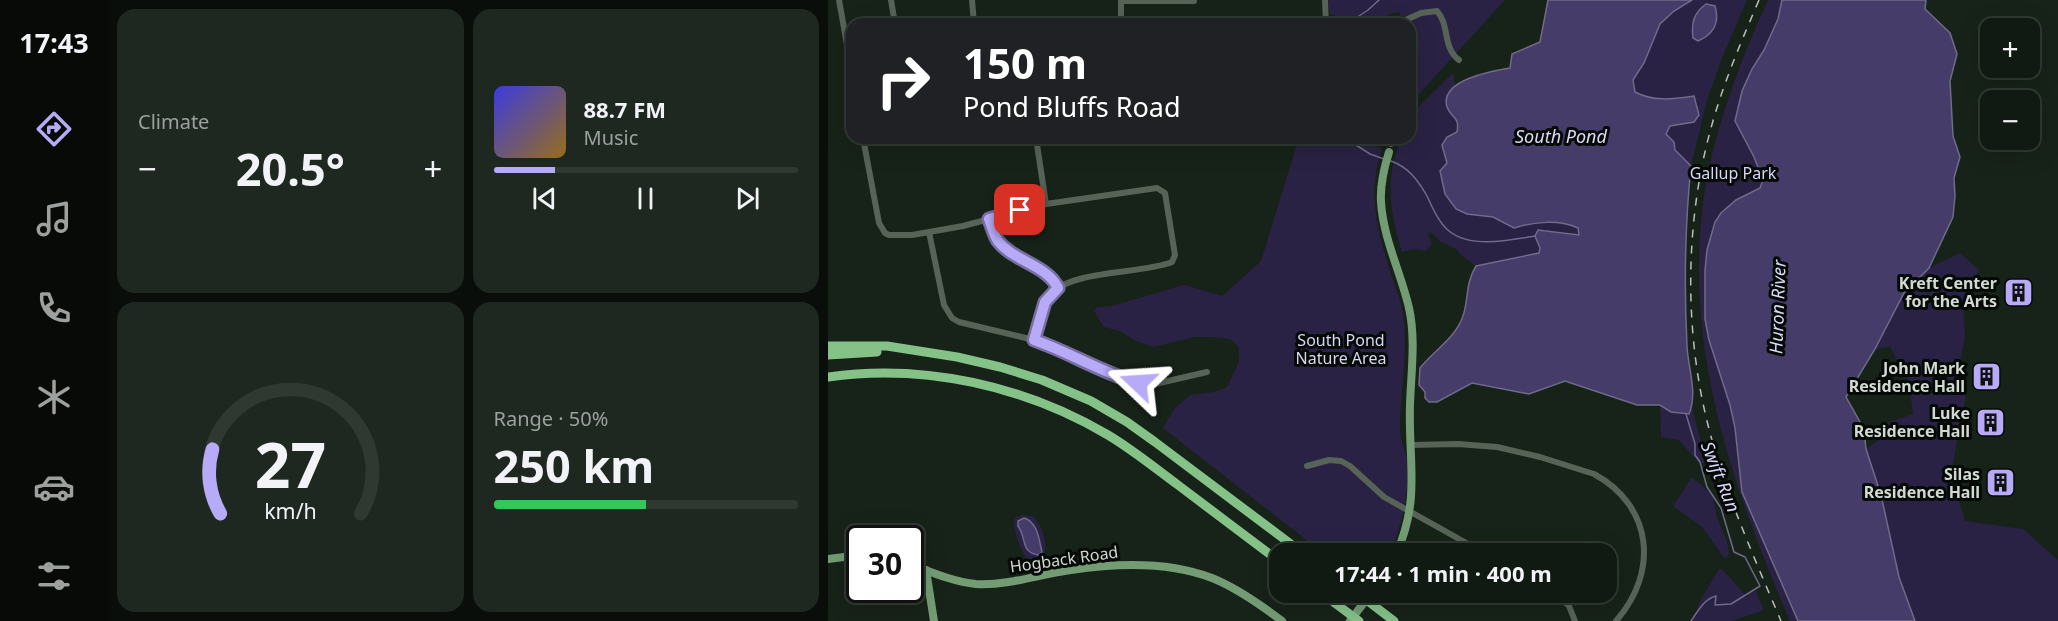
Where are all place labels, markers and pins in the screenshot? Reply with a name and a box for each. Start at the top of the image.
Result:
pin [994,184,1045,235]
place label: Kreft Center for the Arts [1899,272,1997,312]
building icon: Kreft Center for the Arts [2002,276,2034,308]
place label: John Mark Residence Hall [1849,357,1965,397]
building icon: John Mark Residence Hall [1970,361,2002,393]
place label: Luke Residence Hall [1854,402,1970,442]
building icon: Luke Residence Hall [1975,406,2007,438]
place label: Silas Residence Hall [1864,463,1980,503]
building icon: Silas Residence Hall [1985,467,2017,499]

